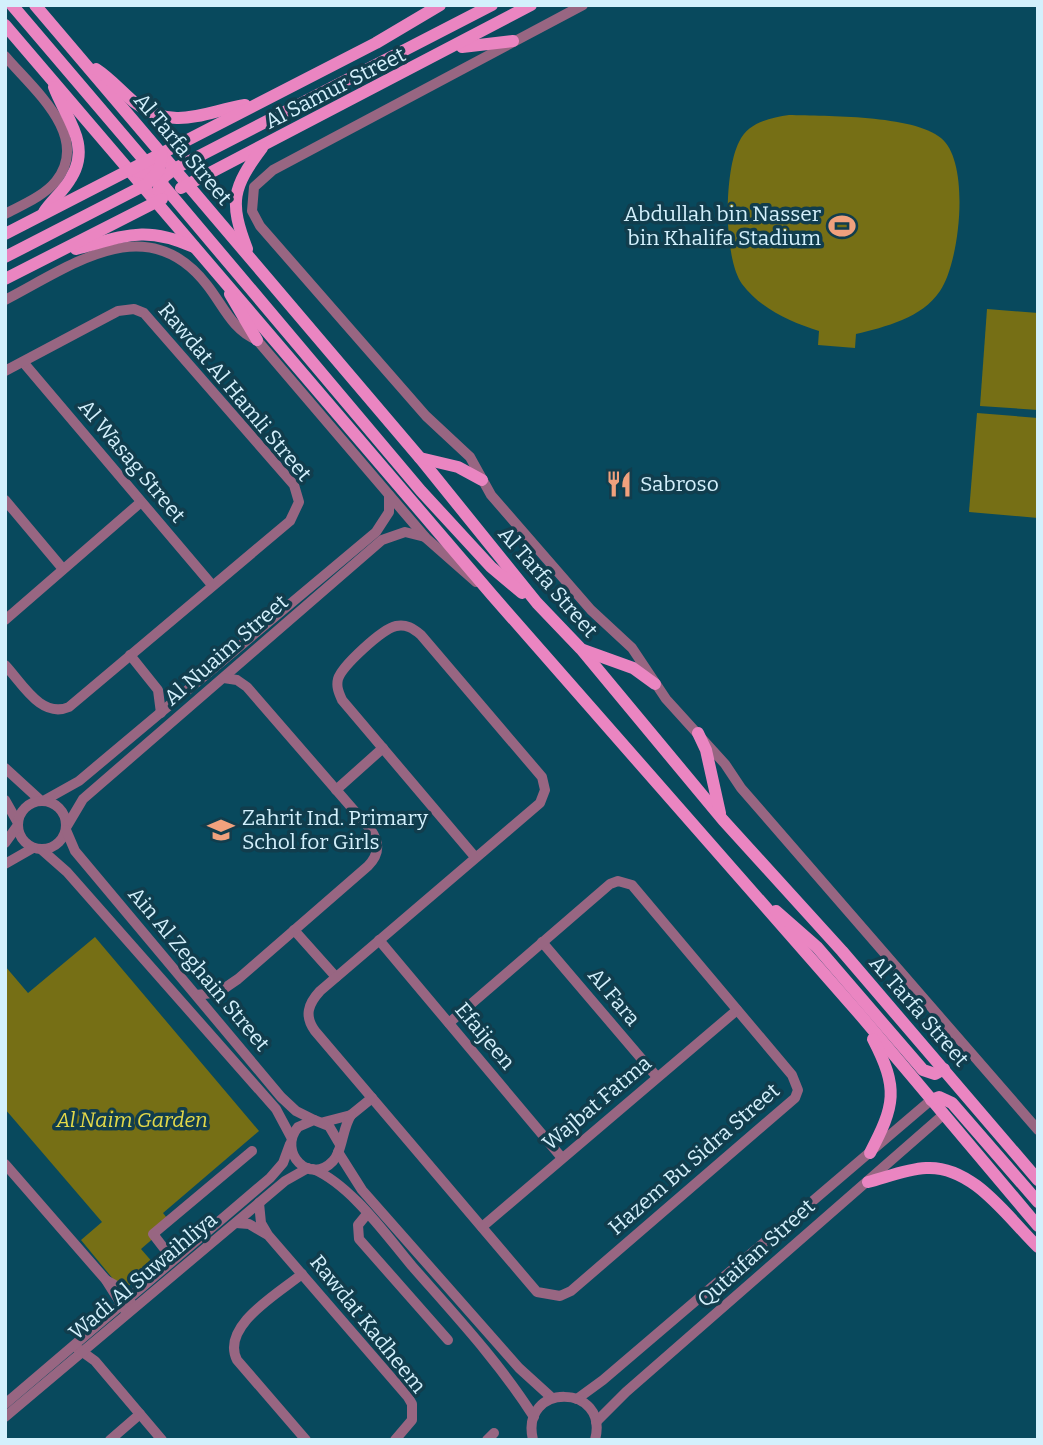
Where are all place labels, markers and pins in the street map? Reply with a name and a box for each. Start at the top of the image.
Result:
place label: Abdullah bin Nasser bin Khalifa Stadium [624,201,821,251]
sports icon: Abdullah bin Nasser bin Khalifa Stadium [827,211,857,241]
restaurant icon: Sabroso [604,469,634,499]
place label: Sabroso [640,471,719,497]
place label: Zahrit Ind. Primary Schol for Girls [242,805,429,855]
school or university icon: Zahrit Ind. Primary Schol for Girls [206,815,236,845]

